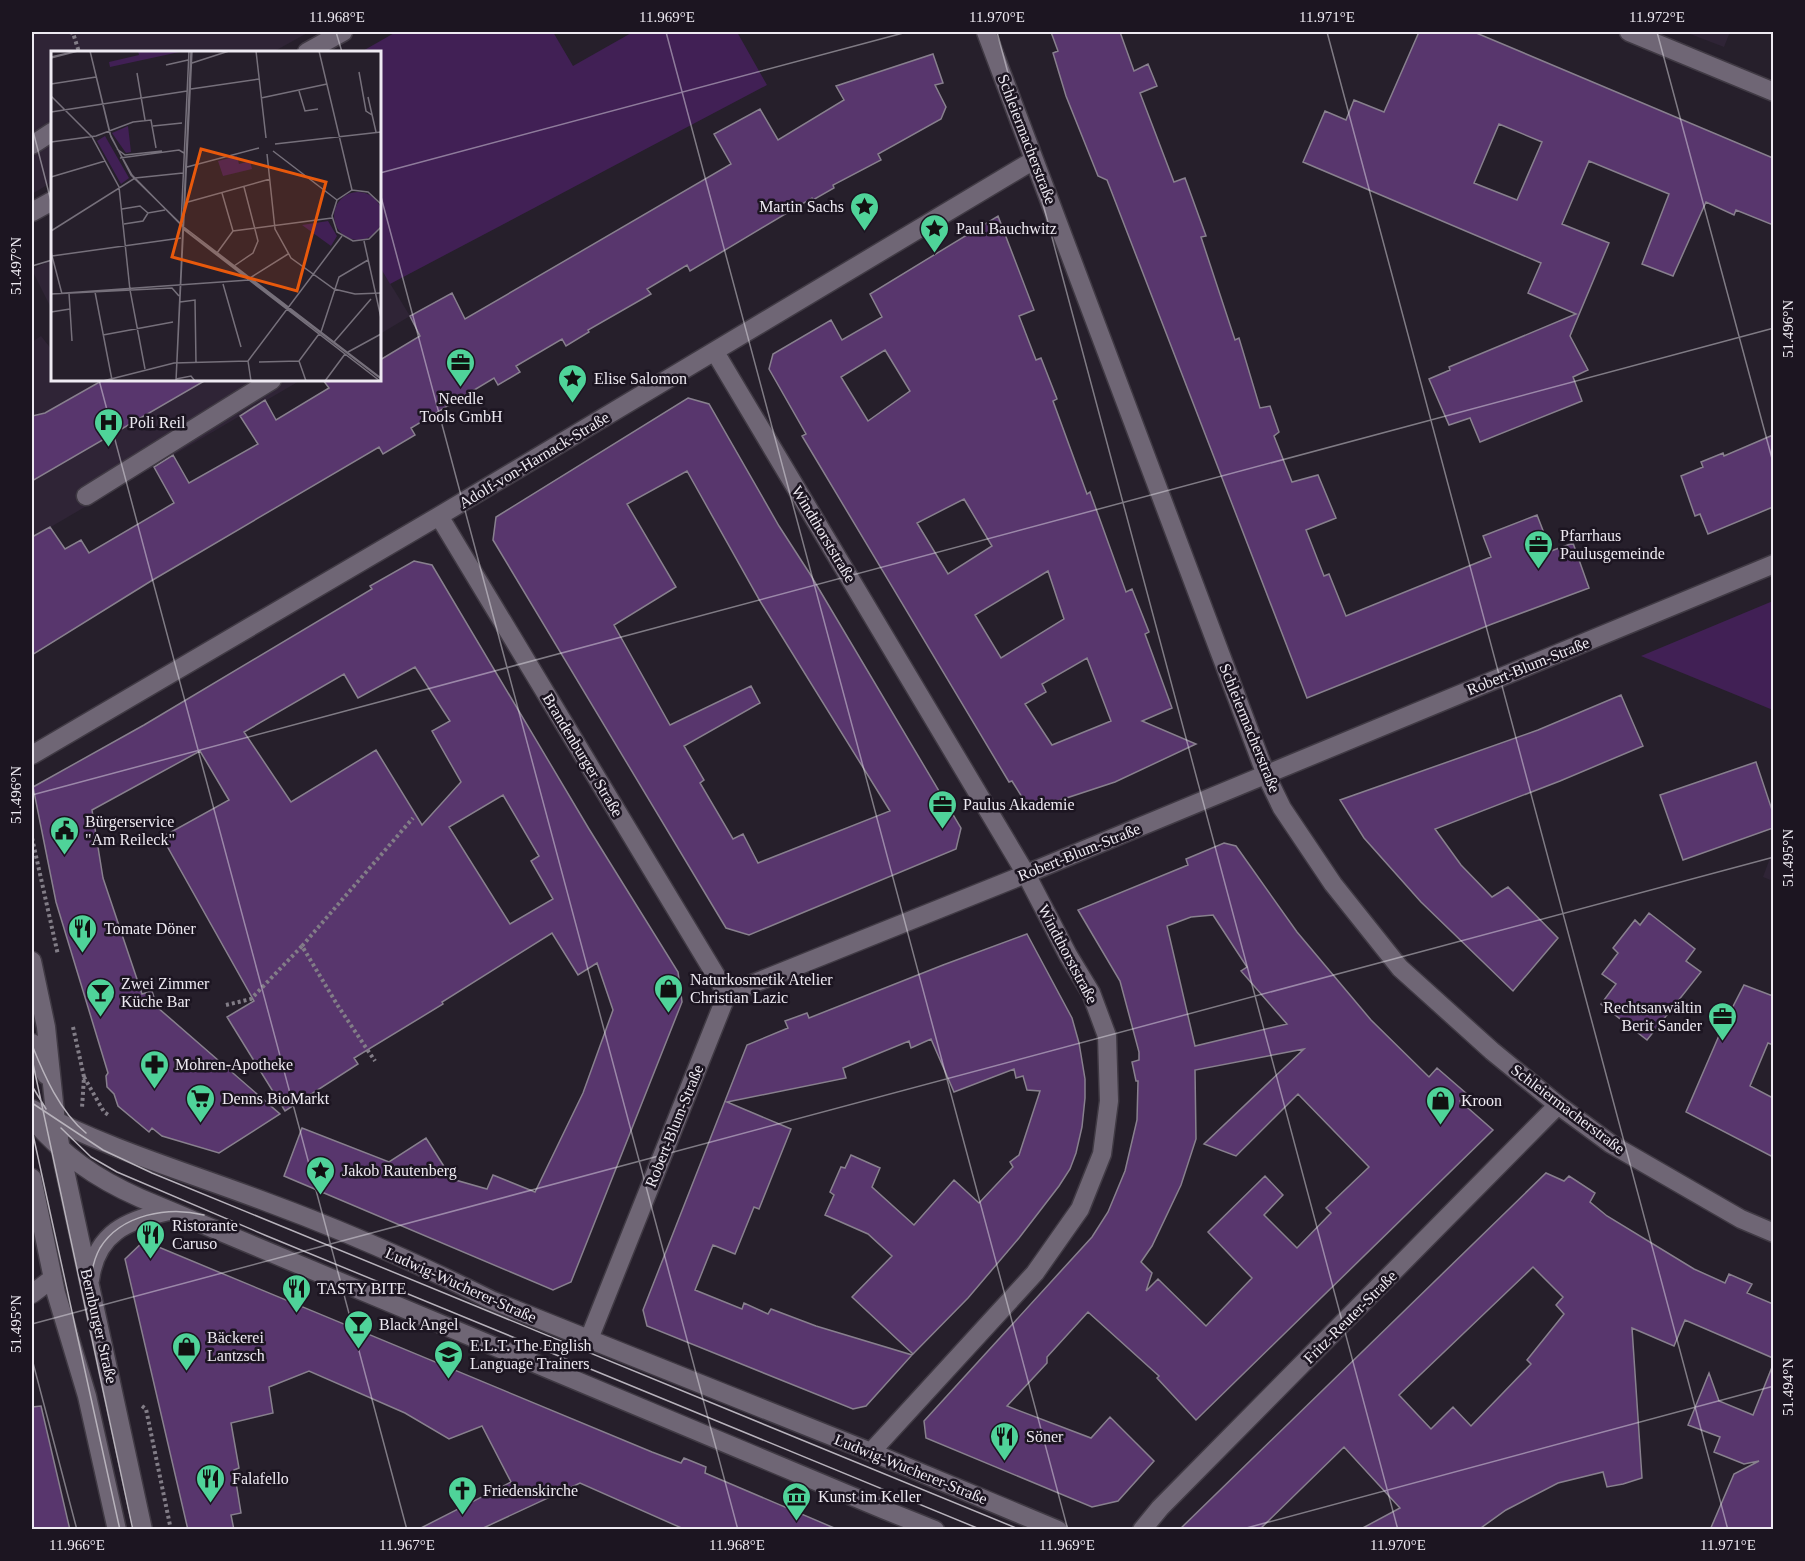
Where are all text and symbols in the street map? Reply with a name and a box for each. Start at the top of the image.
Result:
text: 11.968°E [309,9,365,25]
text: 11.969°E [639,9,695,25]
text: 11.970°E [969,9,1025,25]
text: 11.971°E [1299,9,1355,25]
text: 11.972°E [1629,9,1685,25]
inset map [51,51,381,381]
street label: Schleiermacherstraße [994,72,1060,206]
place icon: Martin Sachs [849,190,881,232]
place label: Martin Sachs [759,198,844,215]
place icon: Paul Bauchwitz [919,212,951,254]
place label: Paul Bauchwitz [956,220,1057,237]
text: 51.497°N [8,237,24,295]
text: 51.496°N [1780,300,1796,358]
office icon: Needle Tools GmbH [445,346,477,388]
place icon: Elise Salomon [557,362,589,404]
place label: Elise Salomon [594,370,687,387]
place label: Needle Tools GmbH [420,390,503,425]
hospital icon: Poli Reil [92,406,124,448]
street label: Adolf-von-Harnack-Straße [456,408,612,512]
place label: Poli Reil [129,414,186,431]
street label: Windthorststraße [788,483,860,585]
place label: Pfarrhaus Paulusgemeinde [1560,527,1665,563]
office icon: Pfarrhaus Paulusgemeinde [1523,528,1555,570]
street label: Robert-Blum-Straße [1464,634,1592,698]
street label: Schleiermacherstraße [1216,661,1284,795]
street label: Brandenburger Straße [539,690,626,820]
text: 51.496°N [8,766,24,824]
office icon: Paulus Akademie [926,788,958,830]
place label: Paulus Akademie [963,796,1075,813]
place label: Bürgerservice "Am Reileck" [85,813,175,848]
public building icon: Bürgerservice "Am Reileck" [48,814,80,856]
street label: Robert-Blum-Straße [1015,820,1143,884]
text: 51.495°N [1780,829,1796,887]
street label: Windthorststraße [1035,902,1101,1006]
restaurant icon: Tomate Döner [67,912,99,954]
place label: Tomate Döner [104,920,196,937]
place label: Naturkosmetik Atelier Christian Lazic [690,971,833,1006]
shop icon: Naturkosmetik Atelier Christian Lazic [653,972,685,1014]
place label: Zwei Zimmer Küche Bar [121,975,210,1010]
bar icon: Zwei Zimmer Küche Bar [84,976,116,1018]
place label: Rechtsanwältin Berit Sander [1603,999,1703,1034]
office icon: Rechtsanwältin Berit Sander [1707,1000,1739,1042]
pharmacy icon: Mohren-Apotheke [138,1048,170,1090]
place label: Mohren-Apotheke [175,1056,293,1074]
street label: Schleiermacherstraße [1508,1061,1628,1157]
street label: Robert-Blum-Straße [642,1062,706,1190]
supermarket icon: Denns BioMarkt [185,1082,217,1124]
shop icon: Kroon [1424,1084,1456,1126]
place label: Denns BioMarkt [222,1090,330,1107]
place label: Kroon [1461,1092,1502,1109]
place icon: Jakob Rautenberg [305,1154,337,1196]
place label: Jakob Rautenberg [342,1162,457,1180]
place label: Ristorante Caruso [172,1217,238,1252]
restaurant icon: Ristorante Caruso [135,1218,167,1260]
street label: Ludwig-Wucherer-Straße [382,1244,539,1327]
street label: Bernburger Straße [77,1267,120,1385]
street label: Fritz-Reuter-Straße [1300,1267,1400,1367]
restaurant icon: TASTY BITE [280,1272,312,1314]
place label: TASTY BITE [317,1280,406,1297]
text: 51.495°N [8,1295,24,1353]
bar icon: Black Angel [342,1308,374,1350]
place label: Black Angel [379,1316,459,1334]
place label: Bäckerei Lantzsch [207,1329,265,1364]
shop icon: Bäckerei Lantzsch [170,1330,202,1372]
place label: E.L.T. The English Language Trainers [470,1337,592,1373]
school or university icon: E.L.T. The English Language Trainers [433,1338,465,1380]
text: 51.494°N [1780,1358,1796,1416]
restaurant icon: Söner [989,1420,1021,1462]
place label: Söner [1026,1428,1064,1445]
street label: Ludwig-Wucherer-Straße [832,1431,990,1508]
restaurant icon: Falafello [195,1462,227,1504]
place label: Falafello [232,1470,289,1487]
church icon: Friedenskirche [446,1474,478,1516]
museum icon: Kunst im Keller [781,1480,813,1522]
place label: Friedenskirche [483,1482,578,1499]
place label: Kunst im Keller [818,1488,922,1505]
text: 11.966°E [49,1537,105,1553]
text: 11.967°E [379,1537,435,1553]
text: 11.968°E [709,1537,765,1553]
text: 11.969°E [1039,1537,1095,1553]
text: 11.970°E [1370,1537,1426,1553]
text: 11.971°E [1700,1537,1756,1553]

